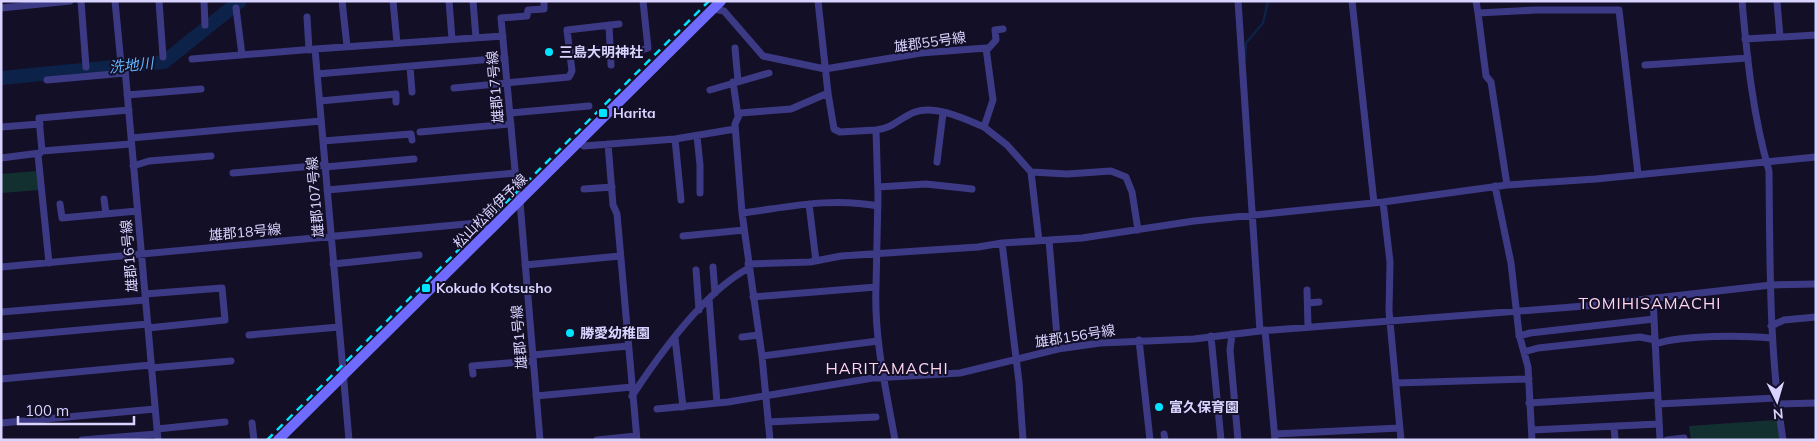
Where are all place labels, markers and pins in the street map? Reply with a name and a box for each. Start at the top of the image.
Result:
place label: 三島大明神社 [559,43,643,61]
marker: 三島大明神社 [543,46,555,58]
place label: Harita [613,104,656,122]
marker: Harita [597,107,609,119]
place label: Kokudo Kotsusho [436,279,552,297]
marker: Kokudo Kotsusho [420,282,432,294]
place label: 勝愛幼稚園 [580,324,650,342]
marker: 勝愛幼稚園 [564,327,576,339]
place label: 富久保育園 [1169,398,1239,416]
marker: 富久保育園 [1153,401,1165,413]

